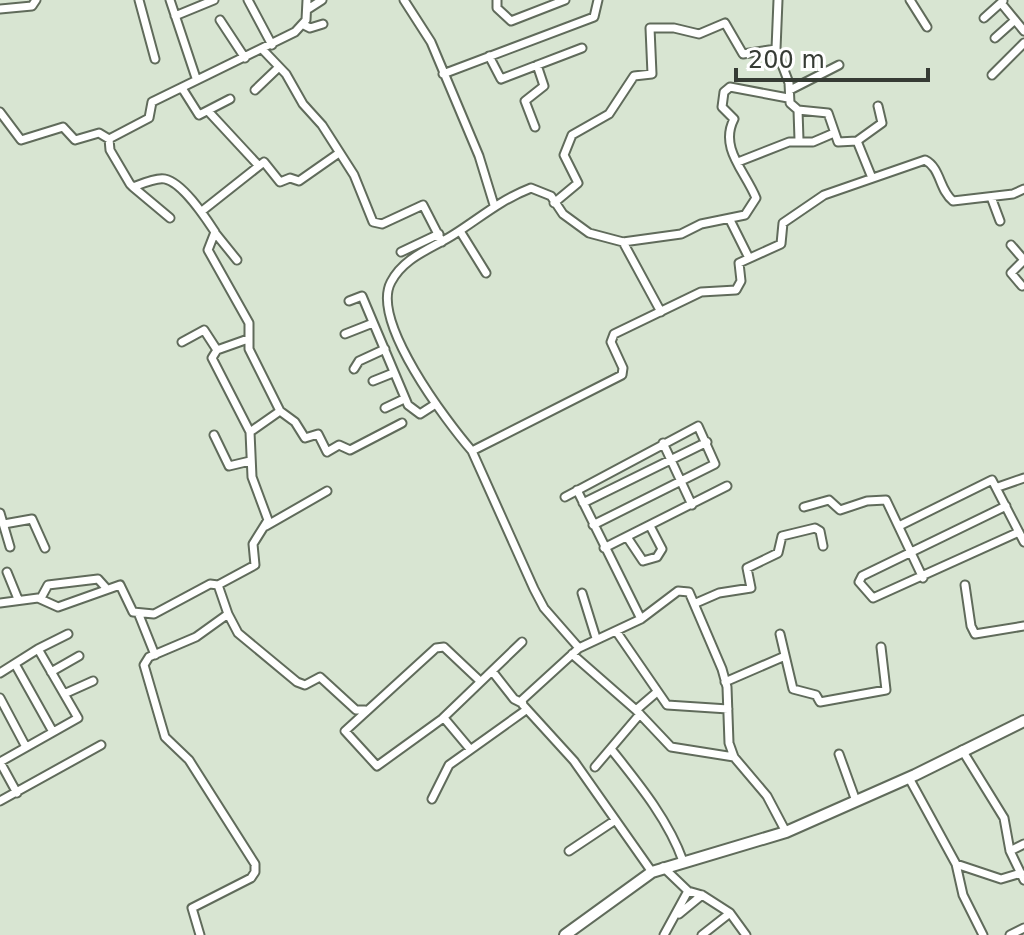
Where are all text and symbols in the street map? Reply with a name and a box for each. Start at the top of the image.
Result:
scale bar [736,32,928,82]
text: 200 m [748,46,825,74]

